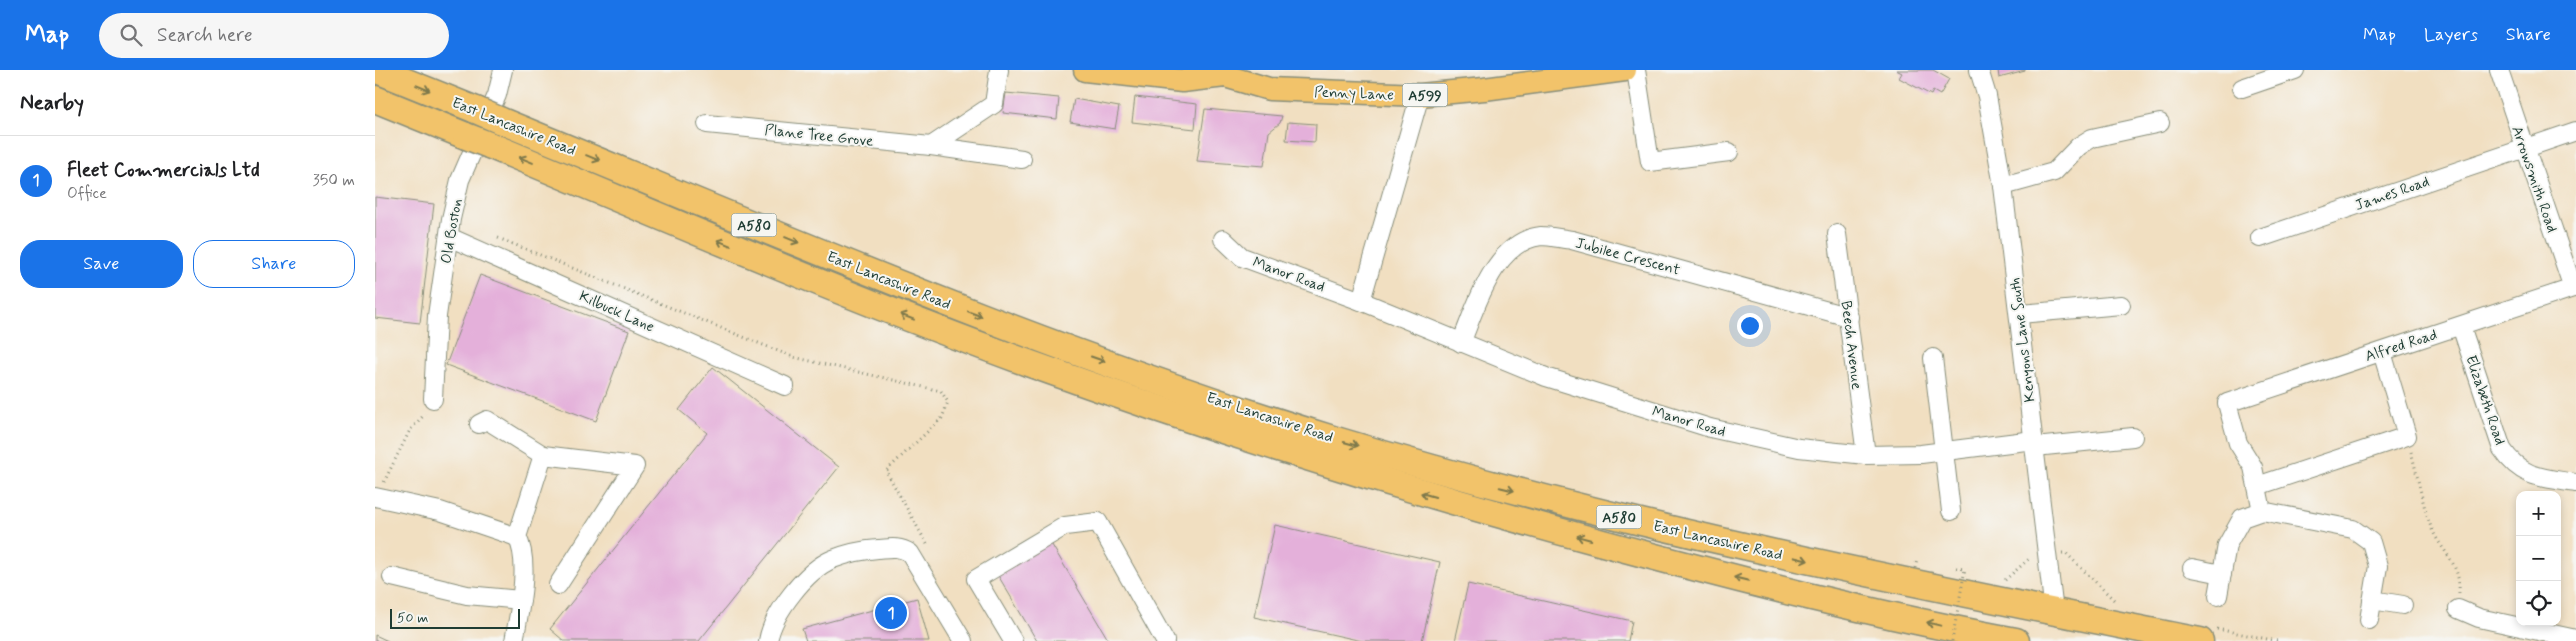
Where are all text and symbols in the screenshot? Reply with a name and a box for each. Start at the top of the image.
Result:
search box [99,13,449,58]
text: Map [25,20,69,51]
icon: search [117,21,145,49]
text: Search here [157,23,253,48]
text: Map [2363,23,2396,47]
text: Layers [2424,23,2478,47]
text: Share [2506,23,2551,47]
street label: Penny Lane [1314,83,1394,105]
road number: A599 [1403,84,1447,106]
one-way arrow [415,85,430,94]
text: Nearby [20,89,84,117]
street label: East Lancashire Road [449,93,579,161]
street label: Plane Tree Grove [764,120,874,152]
street label: Arrowsmith Road [2506,123,2562,235]
one-way arrow [585,154,600,164]
one-way arrow [518,155,533,164]
text: Fleet Commercials Ltd [67,158,260,183]
text: 1 [32,170,40,191]
text: 350 m [313,170,355,191]
street label: James Road [2353,172,2432,216]
text: Office [67,183,107,204]
street label: Old Boston [436,197,468,265]
road number: A580 [731,214,777,236]
street label: Jubilee Crescent [1573,233,1682,281]
one-way arrow [784,236,799,245]
one-way arrow [717,238,732,247]
button: Save [20,240,183,288]
button: Share [193,240,355,288]
street label: East Lancashire Road [824,247,954,315]
street label: Manor Road [1250,253,1328,297]
street label: Kenyons Lane South [2005,276,2041,403]
street label: Kilbuck Lane [576,286,658,338]
street label: Beech Avenue [1836,300,1866,391]
one-way arrow [967,310,982,319]
one-way arrow [900,312,915,321]
your location [1737,313,1763,339]
street label: Alfred Road [2363,325,2440,367]
street label: Elizabeth Road [2460,353,2510,448]
one-way arrow [1089,355,1105,364]
street label: East Lancashire Road [1204,388,1336,448]
street label: Manor Road [1650,402,1728,442]
one-way arrow [1343,440,1359,450]
one-way arrow [1499,485,1515,494]
one-way arrow [1420,489,1436,499]
map controls [2516,491,2561,626]
button: + [2516,491,2561,536]
road number: A580 [1597,506,1641,528]
street label: East Lancashire Road [1651,516,1784,566]
one-way arrow [1577,533,1593,542]
button: − [2516,536,2561,581]
one-way arrow [1793,555,1809,564]
one-way arrow [1734,574,1750,583]
button: locate [2516,581,2561,626]
pin: 1 [875,594,907,632]
scale bar [390,606,520,629]
text: 50 m [397,609,428,627]
one-way arrow [1926,619,1942,628]

